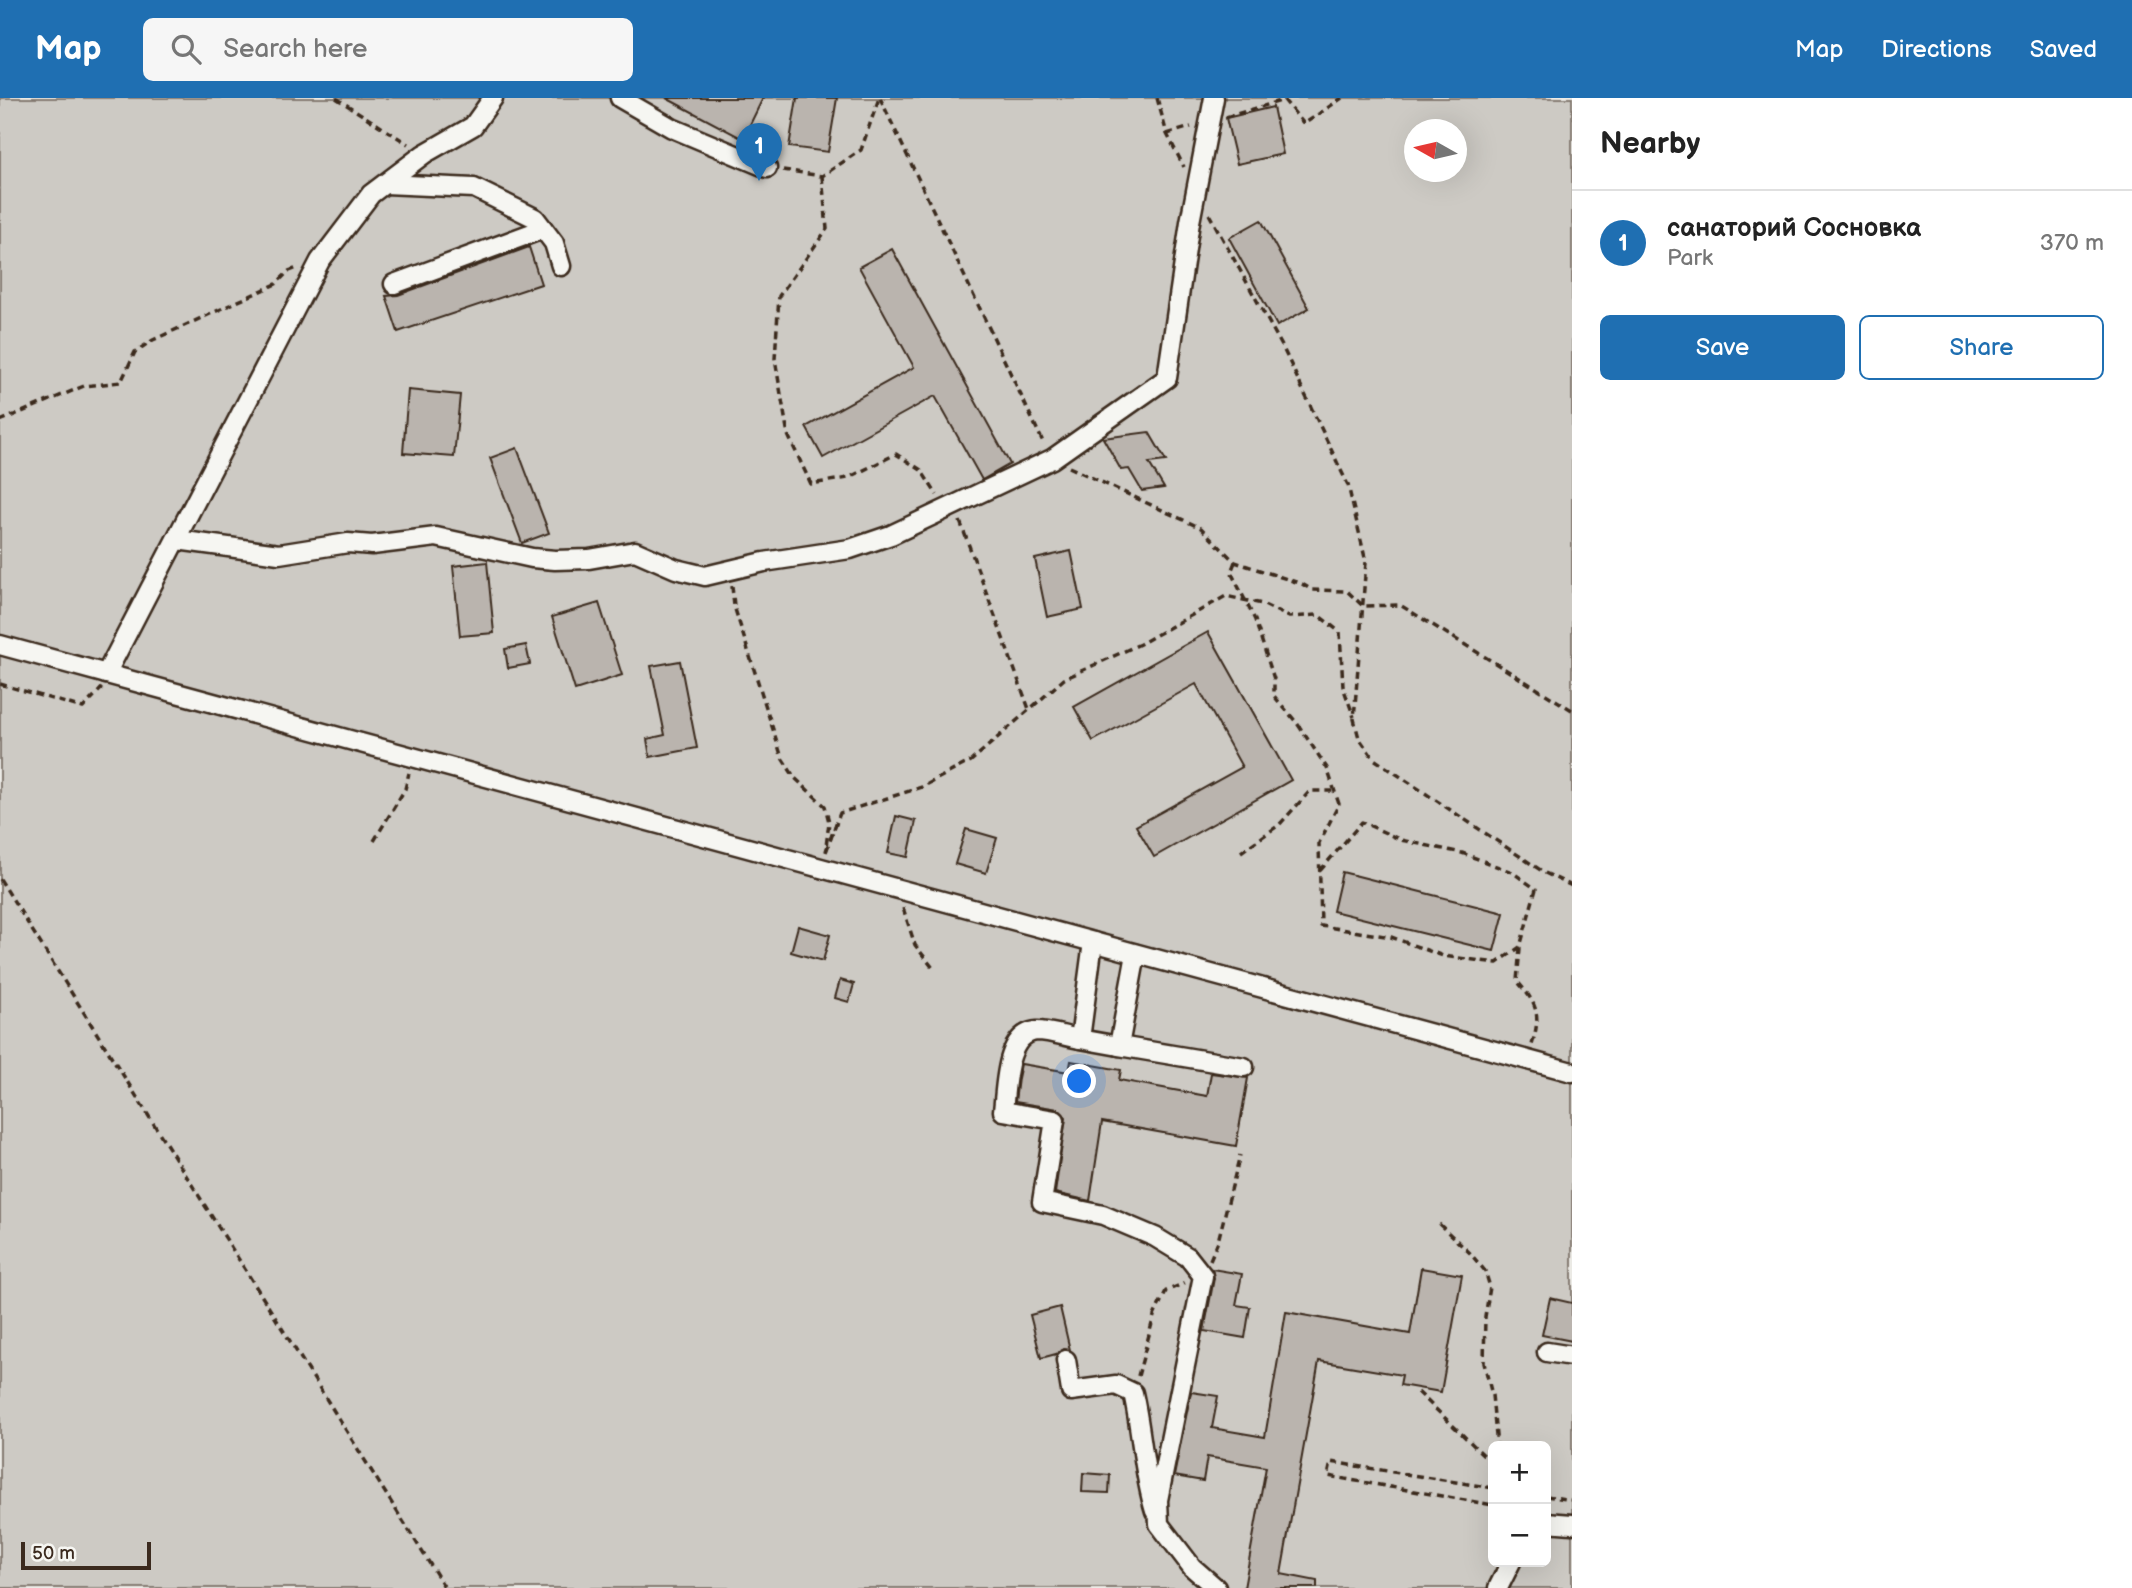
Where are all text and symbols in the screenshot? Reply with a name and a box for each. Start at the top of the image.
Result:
search box [143,18,633,81]
text: Map [35,29,101,69]
icon: search [167,30,205,68]
text: Search here [223,34,367,65]
text: Map [1795,35,1843,64]
text: Directions [1881,35,1992,64]
text: Saved [2030,35,2097,64]
north arrow [1404,119,1467,182]
pin: 1 [736,123,782,181]
text: Nearby [1600,126,1700,162]
text: санаторий Сосновка [1667,213,1921,244]
text: 1 [1618,229,1628,257]
text: 370 m [2040,229,2104,257]
text: Park [1667,244,1713,272]
button: Save [1600,315,1845,380]
button: Share [1859,315,2104,380]
your location [1062,1064,1096,1098]
map controls [1488,1441,1551,1567]
button: + [1488,1441,1551,1504]
button: − [1488,1504,1551,1567]
scale bar [21,1539,150,1571]
text: 50 m [32,1542,75,1565]

